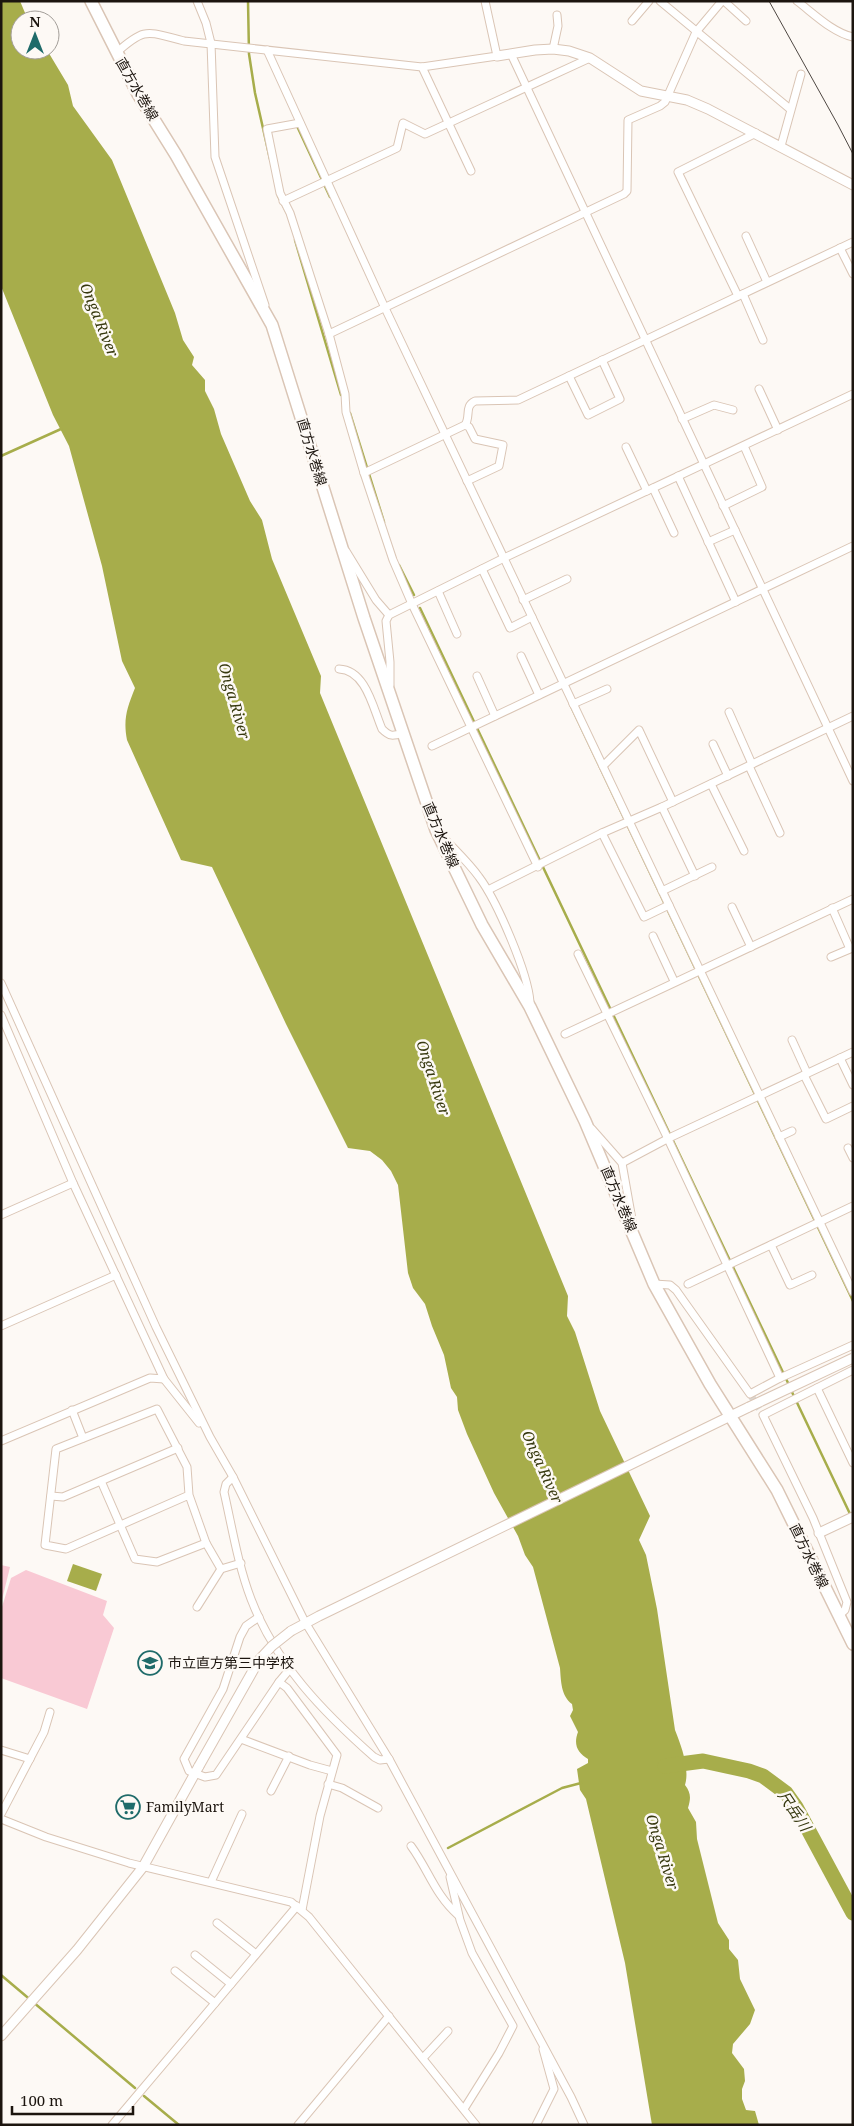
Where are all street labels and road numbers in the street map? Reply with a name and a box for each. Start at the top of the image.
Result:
street label: 直方水巻線 [112,54,163,124]
street label: 直方水巻線 [293,416,332,488]
street label: 直方水巻線 [419,799,464,871]
street label: 直方水巻線 [597,1163,642,1235]
street label: 直方水巻線 [786,1520,833,1591]

